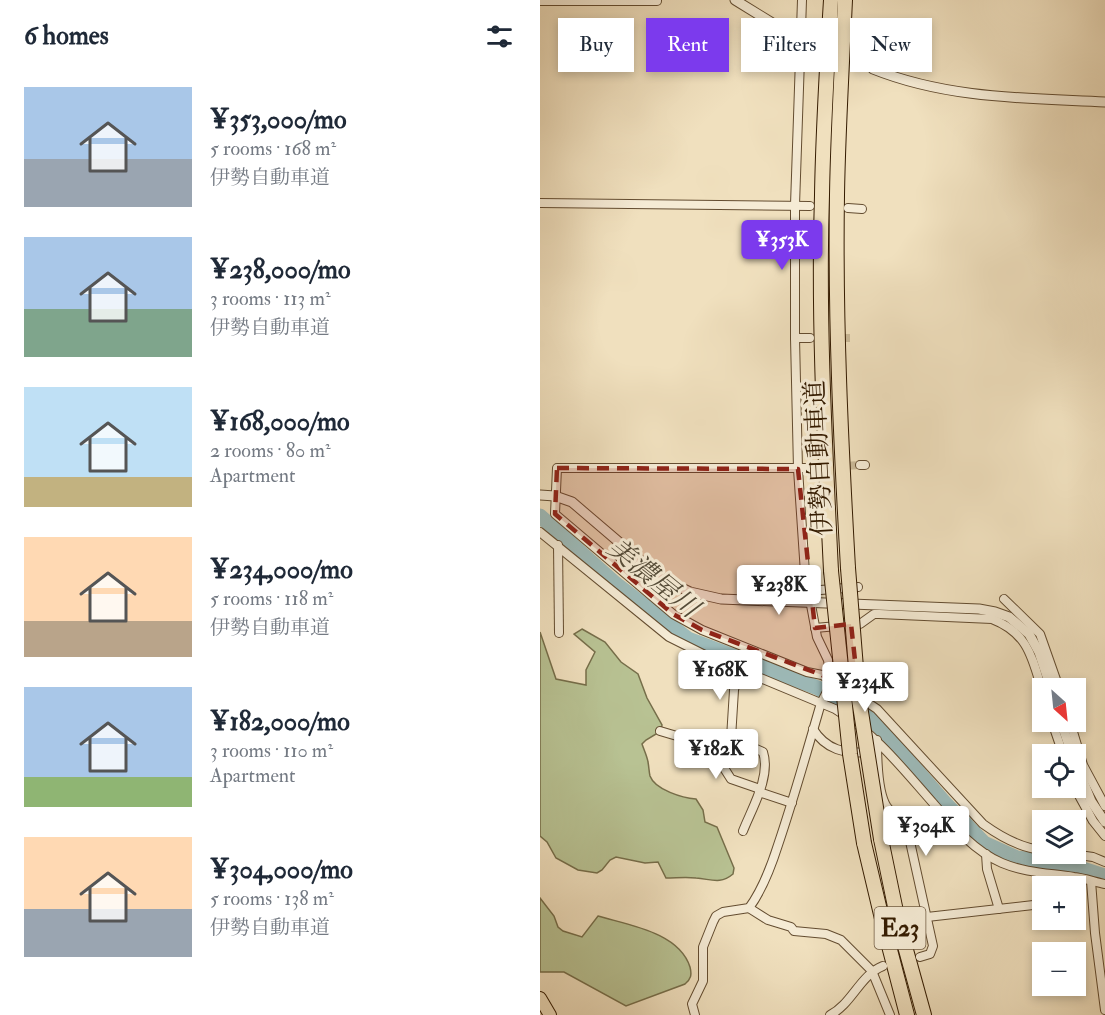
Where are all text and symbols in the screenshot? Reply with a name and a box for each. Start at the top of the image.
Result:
chip: Buy [558,18,634,72]
chip: Rent [646,18,729,72]
chip: Filters [741,18,838,72]
chip: New [850,18,932,72]
text: 6 homes [24,20,109,52]
icon: filters [483,20,516,53]
text: ¥353,000/mo [210,104,346,136]
icon: home [72,111,144,183]
text: 5 rooms · 168 m² [210,136,336,161]
text: 伊勢自動車道 [210,165,330,190]
pin: ¥353K [740,220,824,271]
text: ¥353K [755,227,809,252]
text: ¥238,000/mo [210,254,350,286]
icon: home [72,261,144,333]
text: 3 rooms · 113 m² [210,286,331,311]
text: 伊勢自動車道 [210,315,330,340]
street label: 伊勢自動車道 [799,379,839,537]
text: ¥168,000/mo [210,406,350,438]
icon: home [72,411,144,483]
text: 2 rooms · 80 m² [210,438,331,463]
text: Apartment [210,463,295,488]
water label: 美濃屋川 [601,531,708,627]
text: ¥234,000/mo [210,554,353,586]
icon: home [72,561,144,633]
pin: ¥238K [737,565,821,616]
text: ¥238K [751,572,807,597]
text: 5 rooms · 118 m² [210,586,333,611]
text: 伊勢自動車道 [210,615,330,640]
pin: ¥168K [678,650,762,701]
text: ¥168K [692,657,748,682]
pin: ¥234K [823,662,907,713]
text: ¥234K [836,669,894,694]
north arrow [1032,678,1086,732]
map controls [1032,678,1086,996]
text: ¥182,000/mo [210,706,350,738]
icon: home [72,711,144,783]
pin: ¥182K [674,729,758,780]
text: ¥182K [688,736,744,761]
text: 3 rooms · 110 m² [210,738,333,763]
button: locate [1032,744,1086,798]
text: Apartment [210,763,295,788]
pin: ¥304K [884,806,968,857]
button: layers [1032,810,1086,864]
text: ¥304K [897,813,955,838]
text: ¥304,000/mo [210,854,353,886]
icon: home [72,861,144,933]
button: + [1032,876,1086,930]
text: 5 rooms · 138 m² [210,886,334,911]
road number: E23 [874,907,926,949]
text: 伊勢自動車道 [210,915,330,940]
button: − [1032,942,1086,996]

